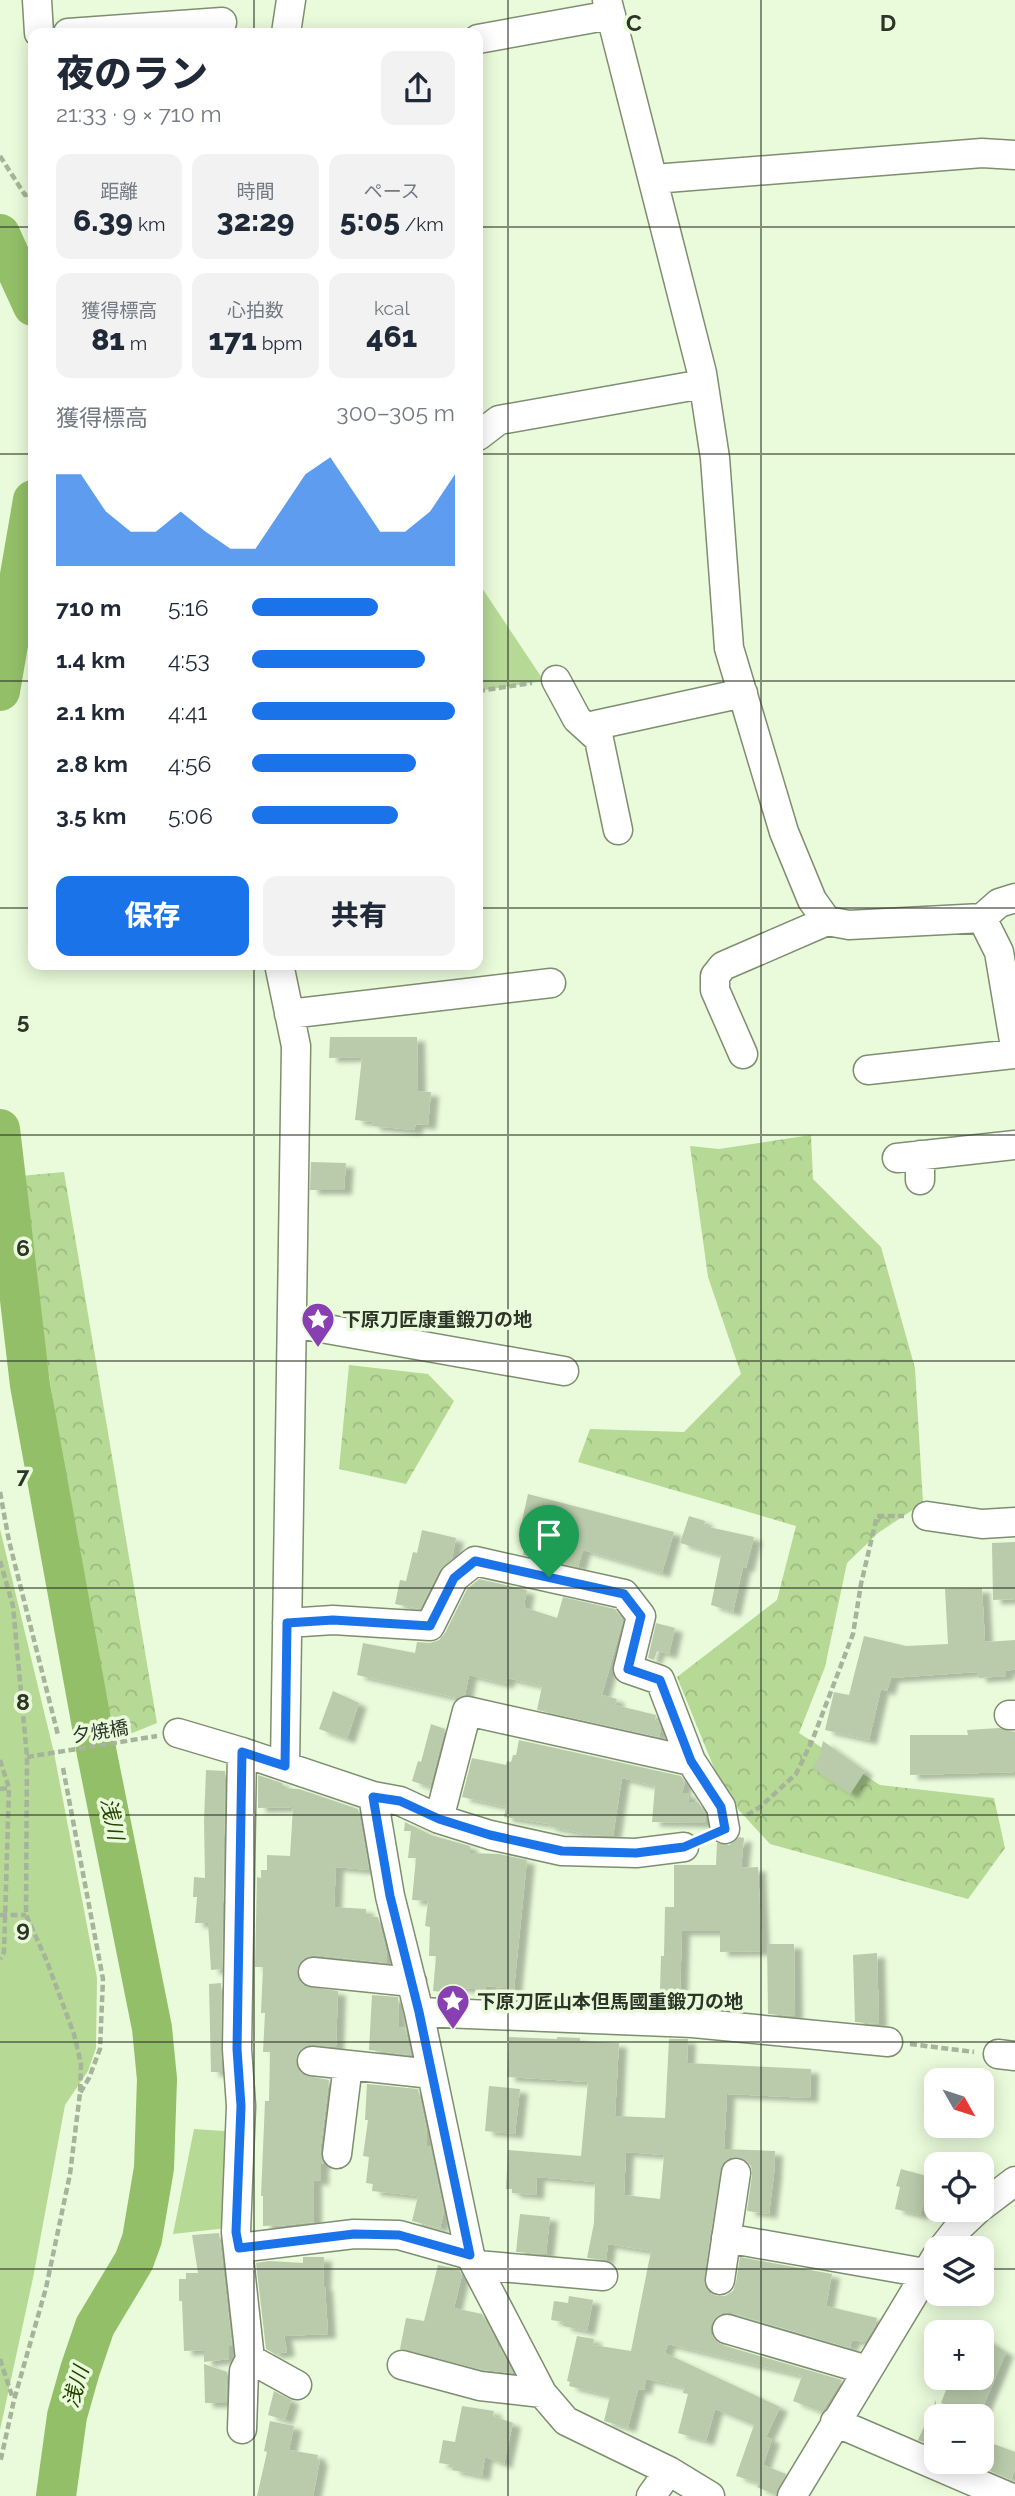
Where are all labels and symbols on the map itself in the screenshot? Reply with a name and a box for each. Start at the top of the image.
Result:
text: C [626,9,642,36]
text: D [880,9,896,36]
text: 5 [17,1007,30,1034]
text: 6 [16,1234,30,1261]
place icon: 下原刀匠康重鍛刀の地 [299,1300,337,1349]
place label: 下原刀匠康重鍛刀の地 [342,1308,532,1330]
text: 7 [17,1461,30,1488]
pin [519,1505,579,1577]
text: 8 [16,1688,30,1715]
street label: 夕焼橋 [70,1716,130,1746]
water label: 浅川 [96,1796,129,1844]
text: 9 [16,1915,30,1942]
place icon: 下原刀匠山本但馬國重鍛刀の地 [434,1982,472,2031]
place label: 下原刀匠山本但馬國重鍛刀の地 [477,1990,743,2012]
north arrow [924,2068,994,2138]
water label: 浅川 [58,2361,94,2410]

